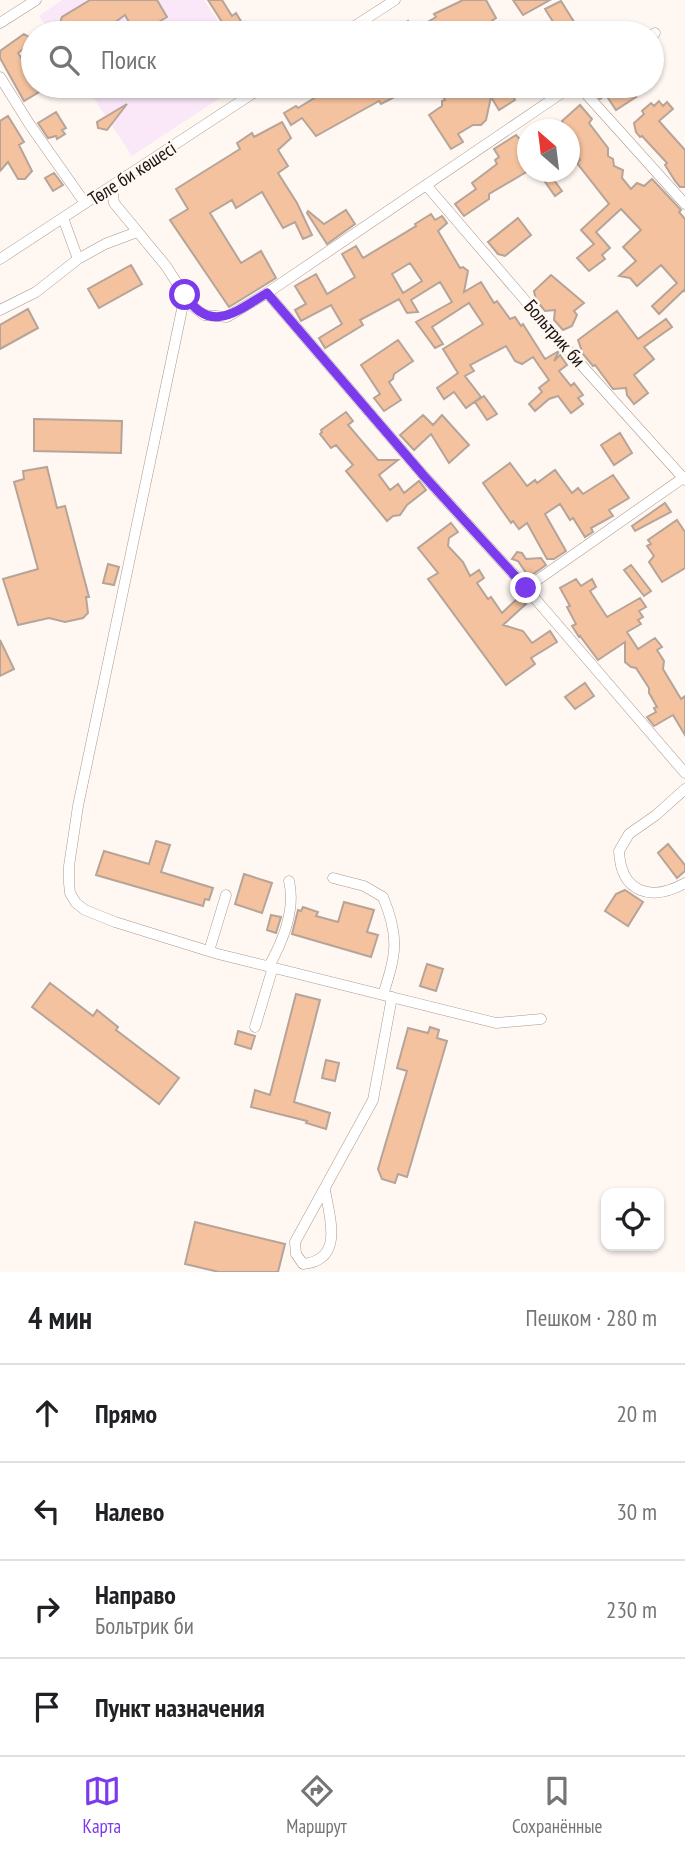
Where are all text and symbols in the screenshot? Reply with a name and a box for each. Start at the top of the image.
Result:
search box [21,21,664,98]
icon: search [45,41,83,79]
text: Поиск [101,43,157,76]
north arrow [517,119,580,182]
street label: Төле би көшесі [83,136,181,210]
route start [169,279,200,310]
street label: Больтрик би [519,294,591,372]
route end [510,572,541,603]
map controls [601,1188,664,1251]
button: locate [601,1188,664,1251]
text: 4 мин [28,1298,92,1337]
text: Пешком · 280 m [526,1303,657,1332]
icon: ahead [28,1394,66,1432]
text: Прямо [95,1397,157,1430]
text: 20 m [616,1399,657,1428]
icon: left [28,1492,66,1530]
text: Налево [95,1495,164,1528]
text: 30 m [616,1497,657,1526]
text: Направо [95,1578,176,1611]
icon: right [28,1590,66,1628]
text: 230 m [606,1595,657,1624]
text: Больтрик би [95,1611,194,1640]
icon: arrive [28,1688,66,1726]
text: Пункт назначения [95,1691,265,1724]
tab: Карта [83,1772,121,1838]
tab: Маршрут [286,1772,347,1838]
tab: Сохранённые [512,1772,602,1838]

